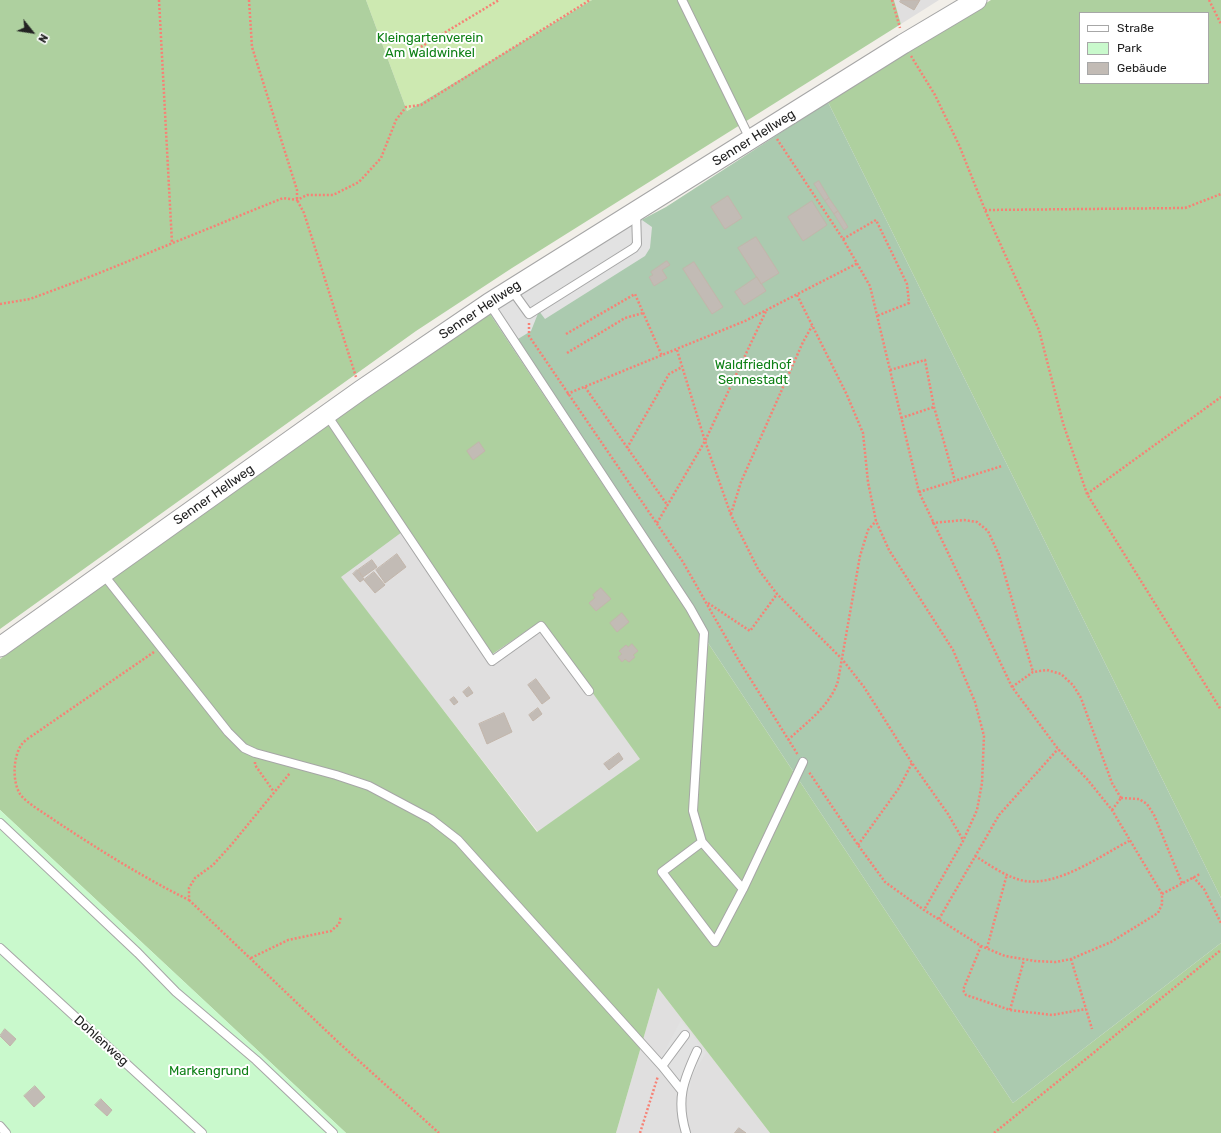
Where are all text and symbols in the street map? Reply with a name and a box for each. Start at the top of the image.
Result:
north arrow [12,12,52,52]
legend [1079,12,1209,84]
text: Straße [1117,21,1154,35]
park label: Kleingartenverein Am Waldwinkel [377,30,483,61]
text: N [35,32,50,45]
text: Park [1117,41,1142,55]
text: Gebäude [1117,61,1167,75]
street label: Senner Hellweg [710,106,798,170]
street label: Senner Hellweg [436,277,524,343]
park label: Waldfriedhof Sennestadt [715,357,791,388]
street label: Senner Hellweg [171,461,257,529]
street label: Dohlenweg [71,1013,131,1069]
park label: Markengrund [169,1063,249,1079]

